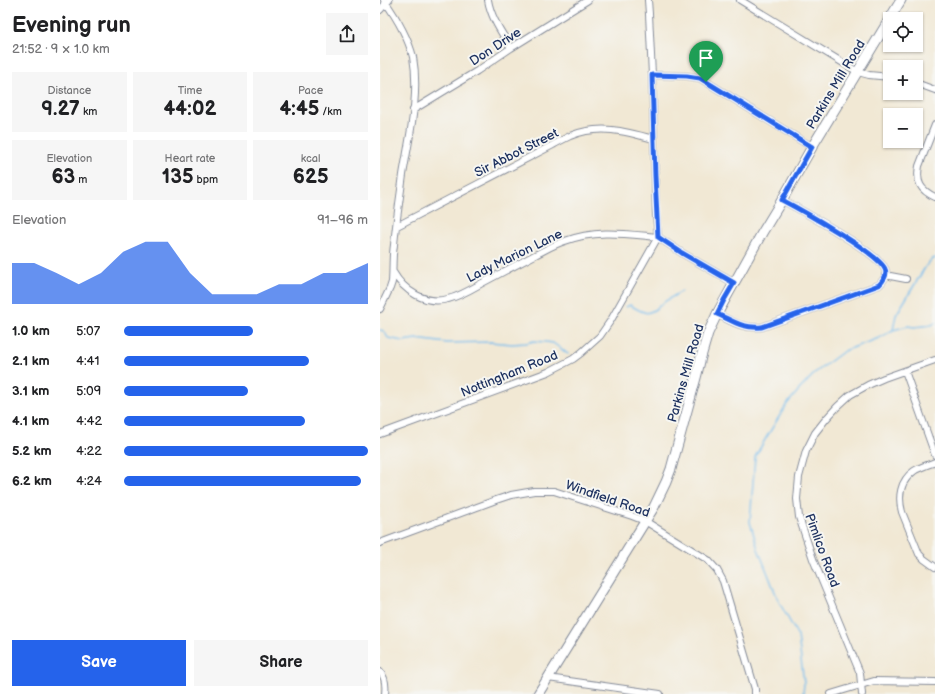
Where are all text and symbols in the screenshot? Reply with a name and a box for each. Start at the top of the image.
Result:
text: Evening run [12,12,131,39]
map controls [883,12,923,148]
button: locate [883,12,923,52]
button: share [326,13,368,55]
street label: Don Drive [467,24,524,69]
street label: Parkins Mill Road [803,37,869,132]
text: 21:52 · 9 × 1.0 km [12,41,110,57]
pin [689,41,723,82]
icon: arrive [695,47,717,69]
button: + [883,60,923,100]
text: Distance [47,84,91,97]
text: Time [178,84,202,97]
text: Pace [298,84,323,97]
text: 9.27 [41,97,80,121]
text: 44:02 [164,97,216,121]
text: 4:45 [279,97,319,121]
text: km [80,105,97,118]
text: /km [319,105,342,118]
button: − [883,108,923,148]
street label: Sir Abbot Street [472,125,561,181]
text: Elevation [46,152,92,165]
text: Heart rate [165,152,215,165]
text: kcal [301,152,321,165]
text: 63 [51,165,75,189]
text: 135 [162,165,193,189]
text: 625 [293,165,328,189]
text: m [75,173,87,186]
text: bpm [193,173,218,186]
text: Elevation [12,212,66,228]
text: 91–96 m [317,212,368,228]
street label: Lady Marion Lane [464,226,565,286]
street label: Parkins Mill Road [664,322,708,424]
text: 1.0 km [12,323,50,339]
text: 5:07 [76,323,100,339]
street label: Nottingham Road [459,347,560,401]
text: 2.1 km [12,353,50,369]
text: 4:41 [76,353,100,369]
text: 3.1 km [12,383,49,399]
text: 5:09 [76,383,101,399]
text: 4.1 km [12,413,49,429]
text: 4:42 [76,413,102,429]
text: 5.2 km [12,443,52,459]
text: 4:22 [76,443,102,459]
text: 6.2 km [12,473,52,489]
text: 4:24 [76,473,102,489]
street label: Windfield Road [563,477,652,521]
street label: Pimlico Road [801,511,843,589]
button: Save [12,640,186,686]
button: Share [194,640,368,686]

